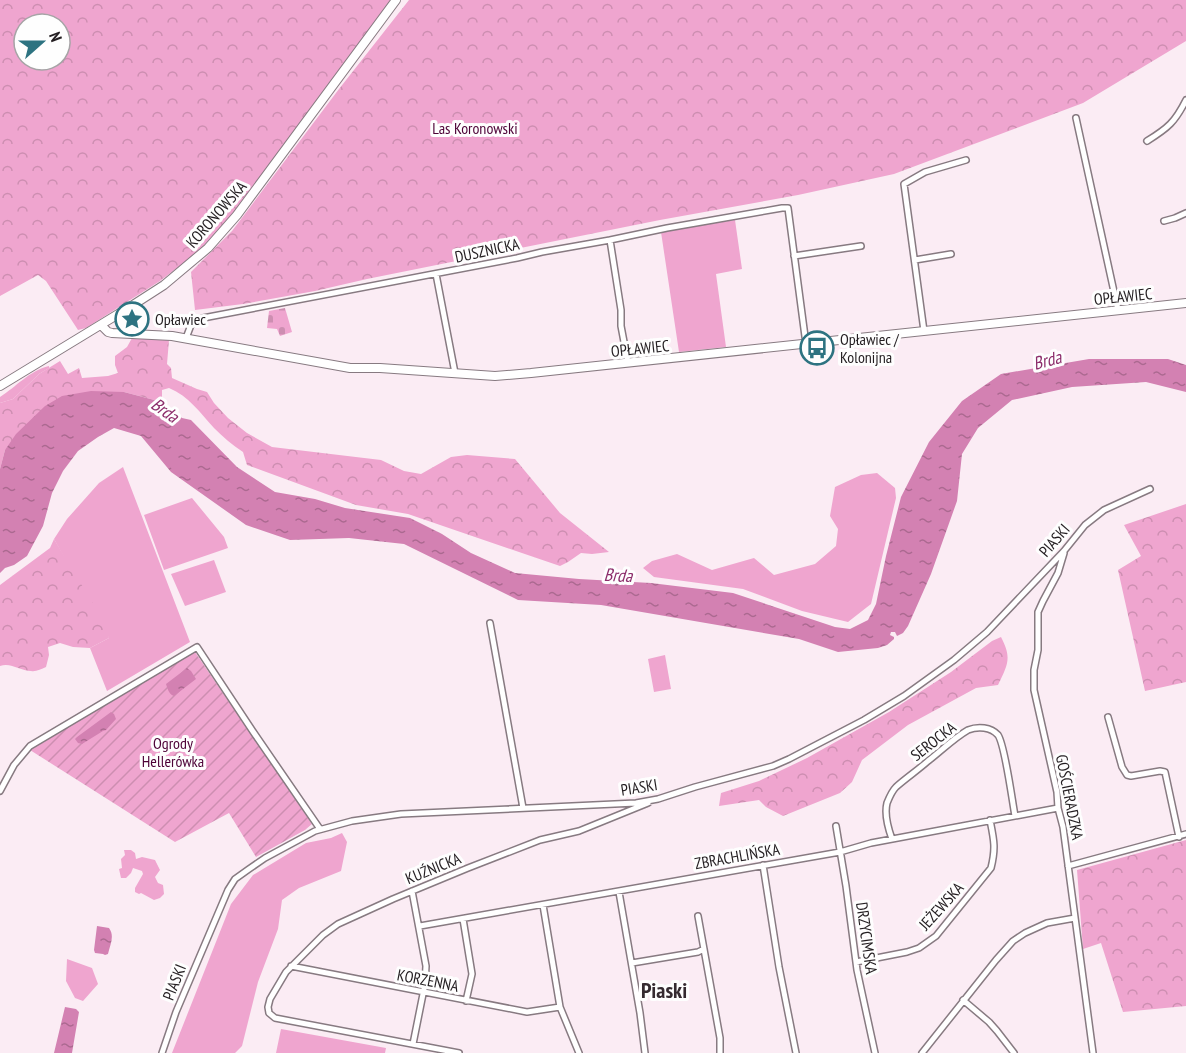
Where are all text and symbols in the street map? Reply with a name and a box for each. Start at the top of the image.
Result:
north arrow [12,12,72,72]
text: N [45,29,67,44]
park label: Las Koronowski [432,118,518,138]
street label: KORONOWSKA [181,176,251,252]
street label: DUSZNICKA [453,233,521,267]
street label: OPŁAWIEC [1093,283,1153,309]
place icon: Opławiec [114,301,150,337]
place label: Opławiec [155,309,206,329]
place label: Opławiec / Kolonijna [840,329,900,367]
bus stop icon: Opławiec / Kolonijna [799,330,835,366]
street label: OPŁAWIEC [610,335,670,361]
water label: Brda [1030,345,1064,375]
water label: Brda [147,392,184,428]
street label: PIASKI [1034,519,1074,561]
water label: Brda [603,563,634,587]
street label: SEROCKA [906,717,960,765]
park label: Ogrody Hellerówka [142,733,204,771]
street label: GOŚCIERADZKA [1052,753,1088,842]
street label: PIASKI [619,774,659,800]
street label: ZBRACHLIŃSKA [693,839,781,873]
street label: KUŹNICKA [402,848,464,888]
street label: JEŻEWSKA [914,878,968,935]
street label: DRZYCIMSKA [852,901,882,976]
street label: PIASKI [158,961,190,1003]
street label: KORZENNA [395,964,461,996]
district label: Piaski [641,976,687,1004]

